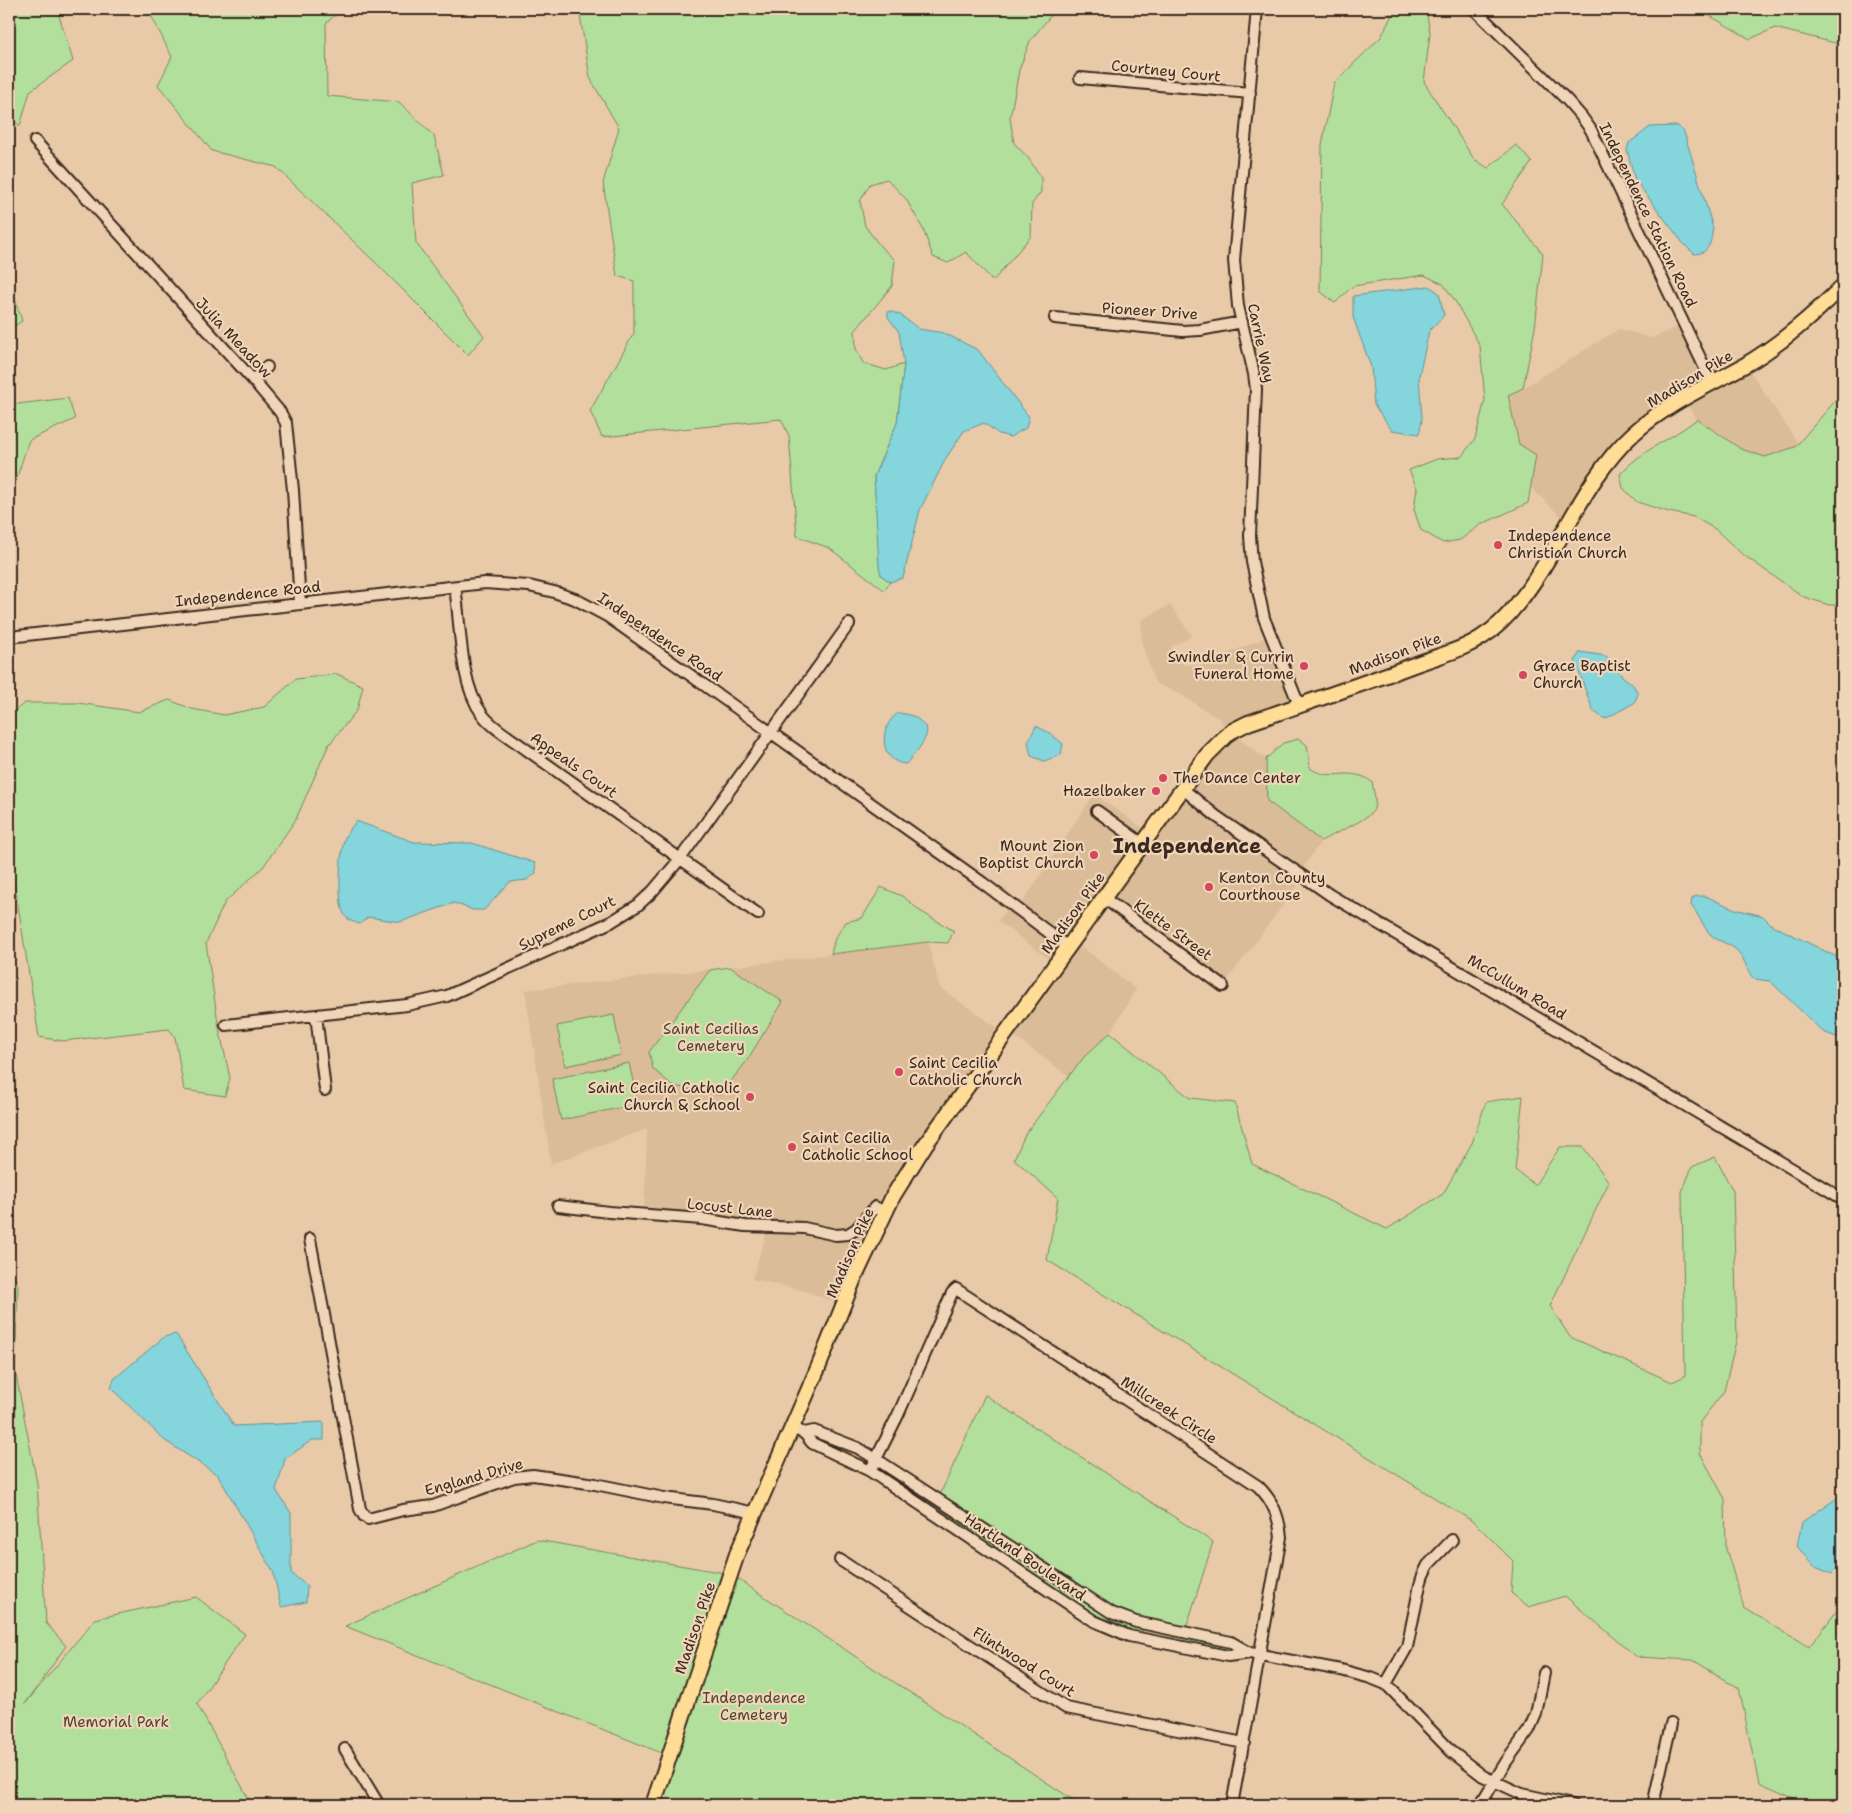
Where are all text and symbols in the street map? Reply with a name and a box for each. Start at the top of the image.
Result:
street label: Courtney Court [1110,55,1222,87]
street label: Independence Station Road [1594,119,1702,311]
street label: Julia Meadow [191,293,277,383]
street label: Pioneer Drive [1101,298,1199,324]
street label: Carrie Way [1243,302,1279,384]
street label: Madison Pike [1643,346,1737,412]
place label: Independence Christian Church [1508,526,1627,563]
marker: Independence Christian Church [1492,539,1504,551]
street label: Independence Road [174,576,322,612]
street label: Independence Road [594,588,727,686]
street label: Madison Pike [1346,628,1444,680]
place label: Swindler & Currin Funeral Home [1168,647,1294,684]
place label: Grace Baptist Church [1533,656,1631,693]
marker: Swindler & Currin Funeral Home [1298,660,1310,672]
marker: Grace Baptist Church [1517,669,1529,681]
street label: Appeals Court [526,727,622,803]
place label: The Dance Center [1173,768,1301,788]
marker: The Dance Center [1157,772,1169,784]
place label: Hazelbaker [1063,781,1146,801]
marker: Hazelbaker [1150,785,1162,797]
district label: Independence [1113,833,1261,859]
place label: Mount Zion Baptist Church [979,836,1084,873]
marker: Mount Zion Baptist Church [1088,849,1100,861]
street label: Madison Pike [1036,868,1110,958]
place label: Kenton County Courthouse [1219,868,1325,905]
marker: Kenton County Courthouse [1203,881,1215,893]
street label: Supreme Court [515,891,619,955]
street label: Klette Street [1130,895,1216,965]
street label: McCullum Road [1464,950,1571,1025]
park label: Saint Cecilias Cemetery [663,1019,759,1056]
place label: Saint Cecilia Catholic Church [909,1053,1022,1090]
marker: Saint Cecilia Catholic Church [893,1066,905,1078]
place label: Saint Cecilia Catholic Church & School [588,1078,740,1115]
marker: Saint Cecilia Catholic Church & School [744,1091,756,1103]
place label: Saint Cecilia Catholic School [802,1128,913,1165]
marker: Saint Cecilia Catholic School [786,1141,798,1153]
street label: Locust Lane [686,1194,774,1222]
street label: Madison Pike [821,1205,879,1301]
street label: Millcreek Circle [1117,1371,1221,1449]
street label: England Drive [422,1453,526,1501]
street label: Hartland Boulevard [960,1509,1090,1605]
street label: Madison Pike [670,1579,720,1677]
street label: Flintwood Court [969,1622,1079,1702]
park label: Independence Cemetery [702,1688,806,1725]
park label: Memorial Park [63,1712,169,1732]

